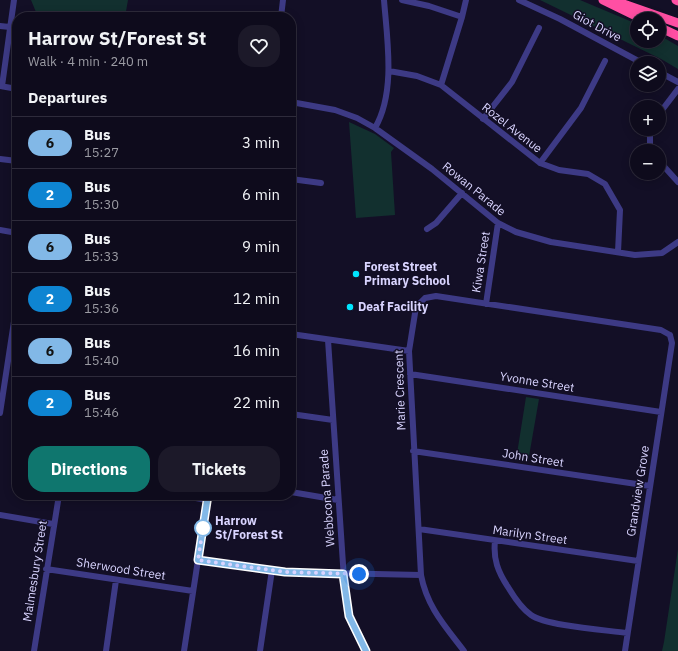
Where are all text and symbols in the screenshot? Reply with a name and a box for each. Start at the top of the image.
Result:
street label: Giot Drive [570,7,624,45]
map controls [630,12,666,180]
button: locate [630,12,666,48]
button: heart [238,25,280,67]
text: Harrow St/Forest St [28,26,206,50]
text: Walk · 4 min · 240 m [28,53,148,70]
button: layers [630,56,666,92]
text: Departures [28,88,107,107]
street label: Rozel Avenue [479,99,546,156]
button: + [630,100,666,136]
text: Bus [84,125,111,144]
text: 3 min [242,133,280,152]
text: 6 [46,134,54,152]
text: 15:27 [84,144,119,161]
button: − [630,144,666,180]
street label: Rowan Parade [440,158,509,219]
text: Bus [84,177,111,196]
text: 6 min [242,185,280,204]
text: 2 [46,186,54,204]
text: 15:30 [84,196,119,213]
text: Bus [84,229,111,248]
street label: Kiwa Street [468,230,493,294]
text: 9 min [242,237,280,256]
text: 6 [46,238,54,256]
text: 15:33 [84,248,119,265]
place label: Forest Street Primary School [364,259,450,288]
marker: Forest Street Primary School [351,269,361,279]
text: Bus [84,281,111,300]
text: 12 min [233,289,280,308]
text: 2 [46,290,54,308]
place label: Deaf Facility [358,299,429,314]
text: 15:36 [84,300,119,317]
marker: Deaf Facility [345,302,355,312]
text: Bus [84,333,111,352]
text: 16 min [233,341,280,360]
text: 6 [46,342,54,360]
street label: Marie Crescent [391,349,408,431]
text: 15:40 [84,352,119,369]
street label: Yvonne Street [499,368,575,395]
text: Bus [84,385,111,404]
text: 22 min [233,393,280,412]
text: 2 [46,394,54,412]
text: 15:46 [84,404,119,421]
street label: Grandview Grove [623,444,652,538]
street label: John Street [501,445,565,470]
button: Directions [28,446,150,492]
button: Tickets [158,446,280,492]
street label: Webbcona Parade [316,448,337,547]
place label: Harrow St/Forest St [215,513,283,542]
street label: Malmesbury Street [19,519,50,623]
marker: Harrow St/Forest St [194,519,212,537]
street label: Marilyn Street [492,522,568,547]
street label: Sherwood Street [75,554,167,583]
your location [349,564,369,584]

